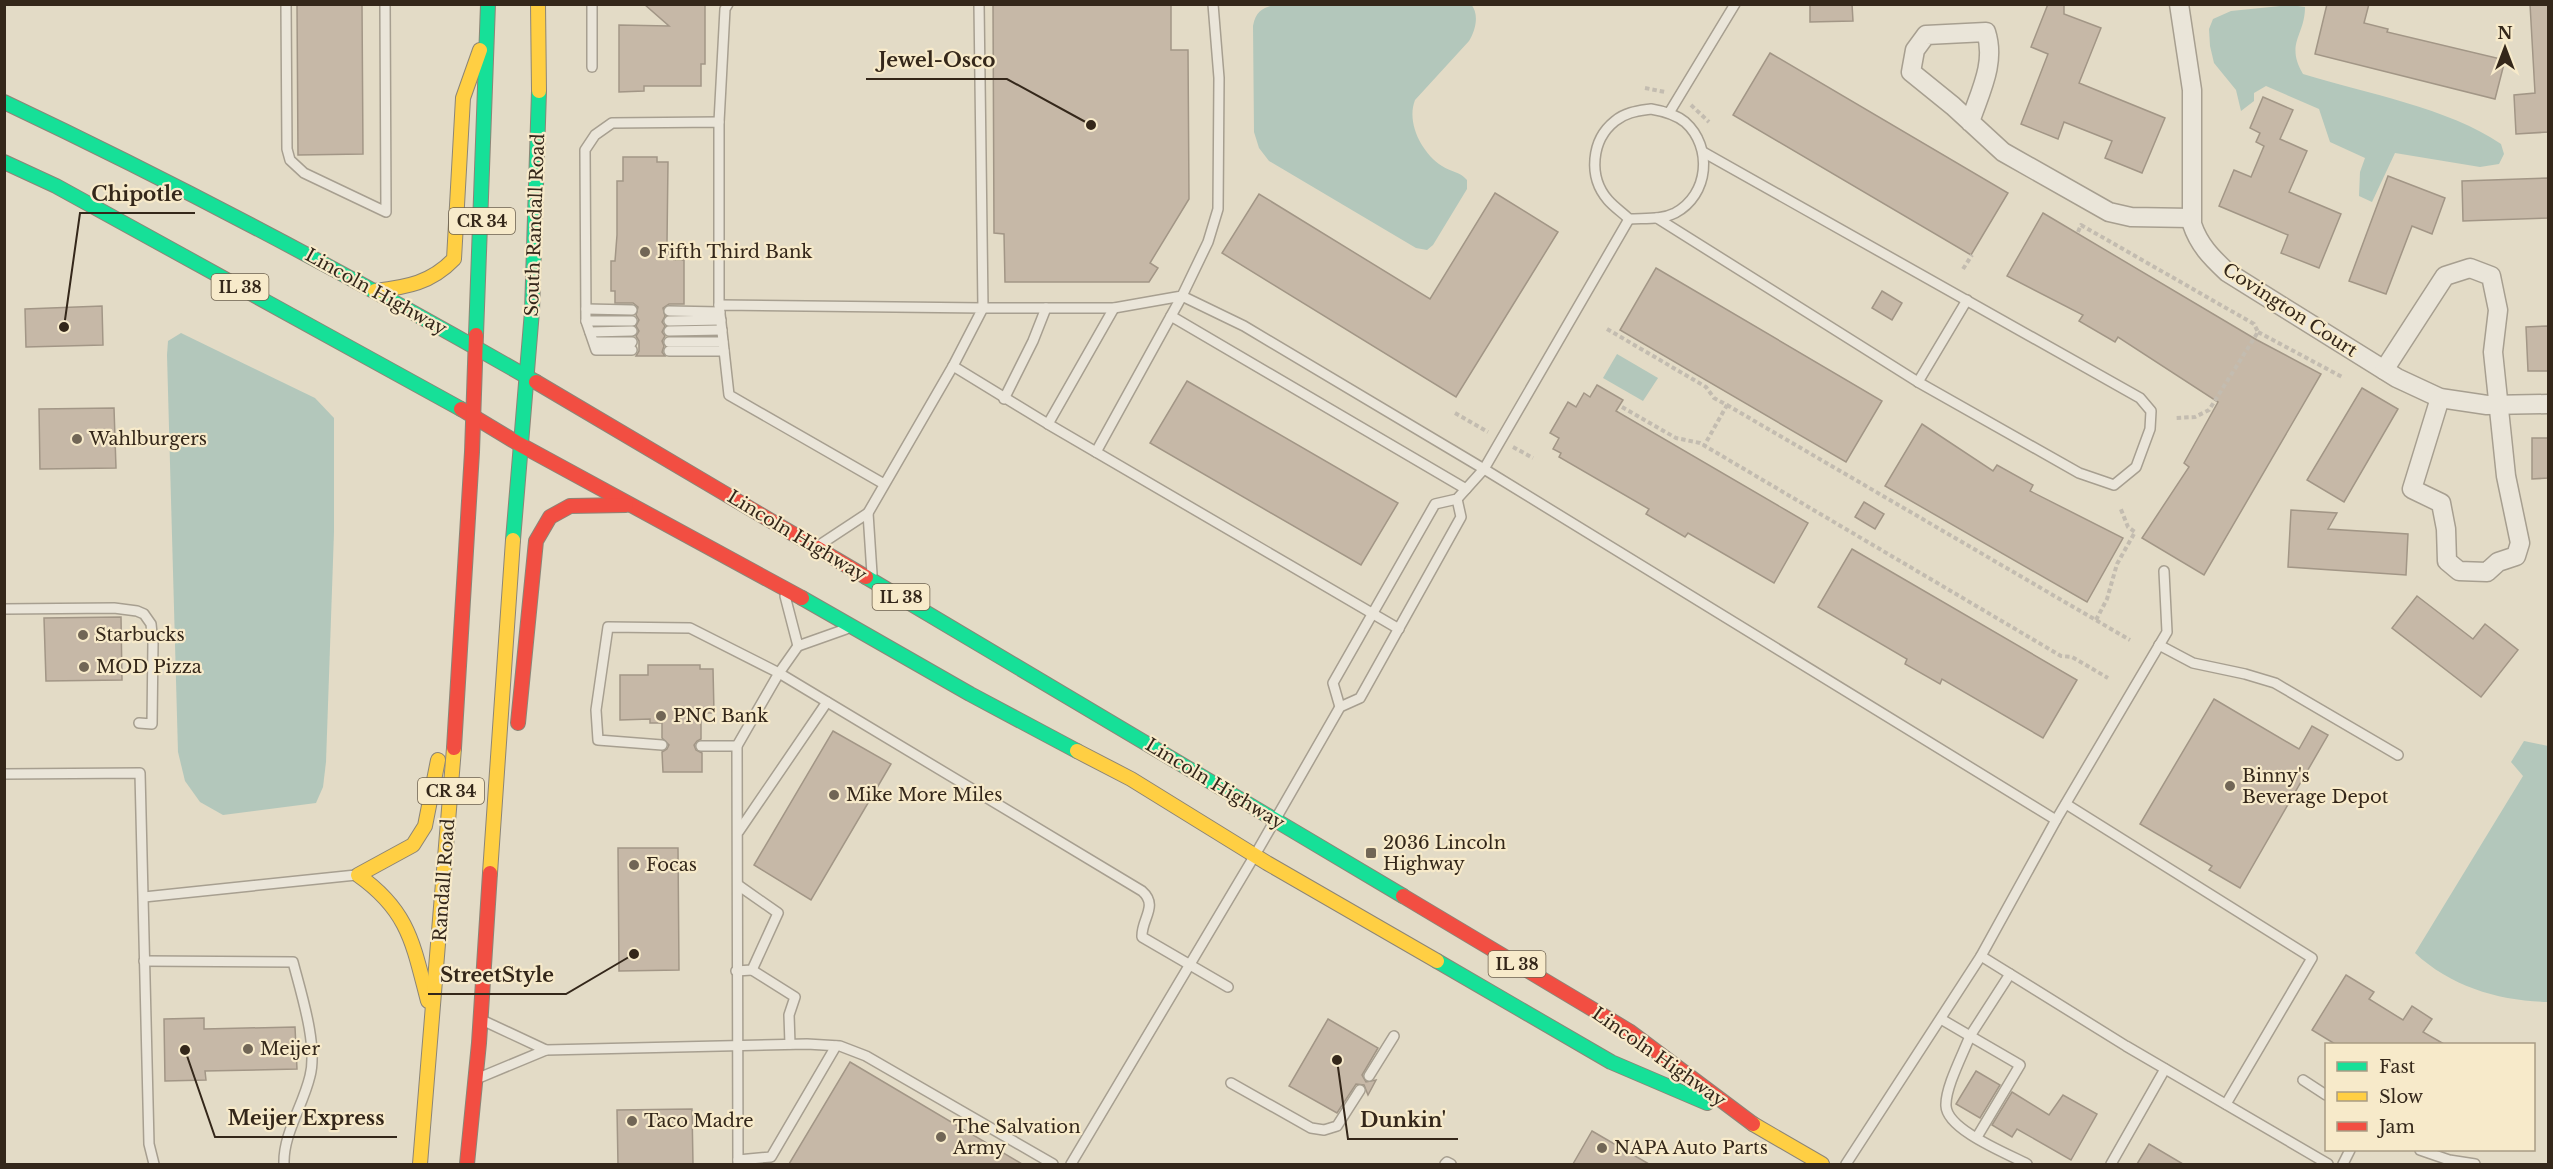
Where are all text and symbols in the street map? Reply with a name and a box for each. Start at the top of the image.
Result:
north arrow [2475,18,2535,78]
text: N [2497,23,2513,43]
callout: Jewel-Osco [866,41,1007,79]
text: Jewel-Osco [874,48,996,72]
street label: South Randall Road [521,133,549,317]
callout: Chipotle [80,175,195,213]
text: Chipotle [91,182,183,206]
road number: CR 34 [449,208,515,234]
place label: Fifth Third Bank [657,241,812,263]
street label: Lincoln Highway [301,244,451,340]
marker: Fifth Third Bank [638,245,652,259]
street label: Covington Court [2219,258,2362,362]
road number: IL 38 [212,274,268,300]
place label: Wahlburgers [88,428,207,450]
marker: Wahlburgers [70,432,84,446]
street label: Lincoln Highway [723,486,871,586]
road number: IL 38 [872,584,930,610]
place label: Starbucks [95,624,185,646]
marker: Starbucks [76,628,90,642]
place label: MOD Pizza [96,656,202,678]
marker: MOD Pizza [77,660,91,674]
place label: PNC Bank [673,705,768,727]
marker: PNC Bank [654,709,668,723]
street label: Lincoln Highway [1141,734,1289,834]
place label: Binny's Beverage Depot [2242,765,2389,808]
road number: CR 34 [418,778,484,804]
marker: Binny's Beverage Depot [2223,779,2237,793]
place label: Mike More Miles [846,784,1003,806]
marker: Mike More Miles [827,788,841,802]
street label: Randall Road [429,818,459,942]
place label: 2036 Lincoln Highway [1383,832,1506,875]
marker: 2036 Lincoln Highway [1364,846,1378,860]
place label: Focas [646,854,697,876]
marker: Focas [627,858,641,872]
road number: IL 38 [1488,951,1546,977]
callout: StreetStyle [428,956,566,994]
text: StreetStyle [440,963,554,987]
street label: Lincoln Highway [1588,1003,1731,1112]
place label: Meijer [260,1038,320,1060]
marker: Meijer [241,1042,255,1056]
legend [2325,1043,2535,1151]
text: Fast [2379,1056,2416,1078]
text: Slow [2379,1086,2424,1108]
callout: Meijer Express [215,1099,397,1137]
callout: Dunkin' [1348,1101,1458,1139]
text: Meijer Express [228,1106,384,1130]
text: Dunkin' [1360,1108,1446,1132]
place label: Taco Madre [644,1110,754,1132]
marker: Taco Madre [625,1114,639,1128]
place label: The Salvation Army [952,1116,1081,1159]
text: Jam [2377,1116,2415,1138]
marker: The Salvation Army [934,1130,948,1144]
place label: NAPA Auto Parts [1614,1137,1768,1159]
marker: NAPA Auto Parts [1595,1141,1609,1155]

